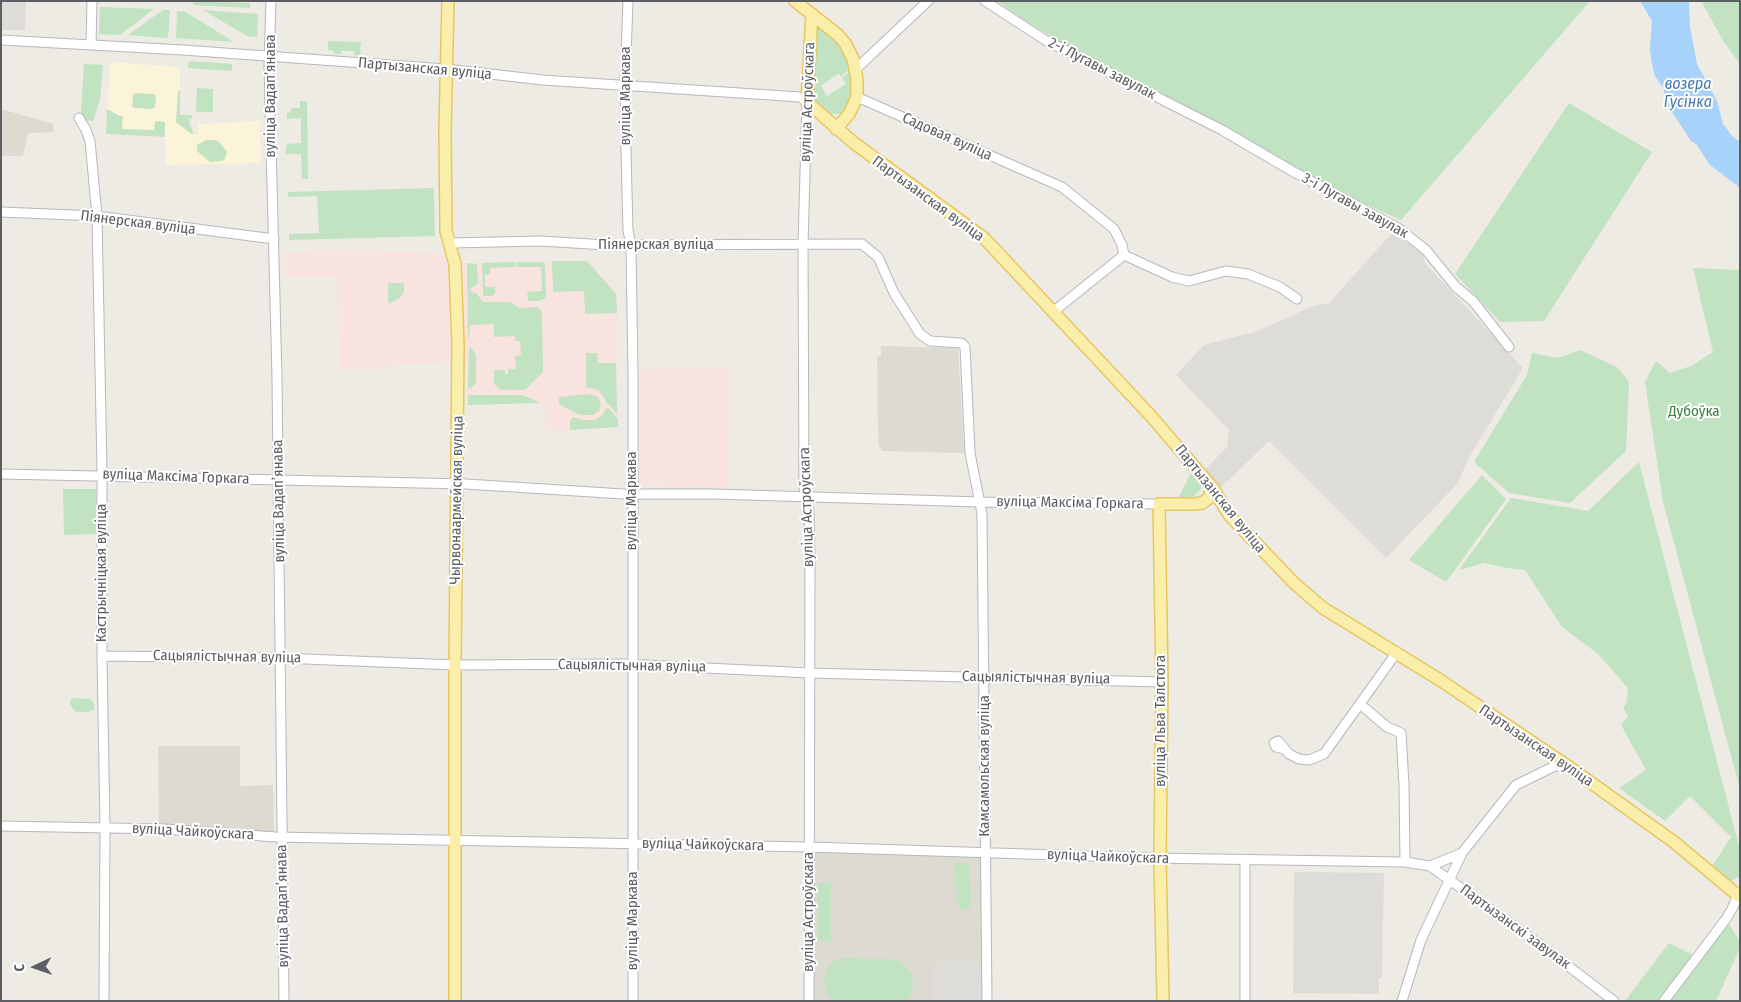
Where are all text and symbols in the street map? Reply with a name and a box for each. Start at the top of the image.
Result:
street label: вуліца Вадапʼянава [262,34,280,158]
street label: 2-і Лугавы завулак [1045,34,1159,104]
street label: вуліца Астроўскага [797,42,819,162]
street label: вуліца Маркава [617,46,635,146]
street label: Партызанская вуліца [357,54,493,84]
water label: возера Гусінка [1664,75,1712,113]
street label: Садовая вуліца [899,109,995,165]
street label: Партызанская вуліца [868,152,988,246]
street label: 3-і Лугавы завулак [1299,169,1411,243]
street label: Піянерская вуліца [79,207,197,239]
street label: Піянерская вуліца [598,236,714,254]
park label: Дубоўка [1668,403,1720,421]
street label: Чырвонаармейская вуліца [447,415,467,585]
street label: вуліца Вадапʼянава [269,439,289,563]
street label: Партызанская вуліца [1171,441,1269,557]
street label: вуліца Астроўскага [796,447,818,567]
street label: вуліца Маркава [623,451,641,551]
street label: вуліца Максіма Горкага [102,465,250,489]
street label: вуліца Максіма Горкага [996,493,1144,513]
street label: Кастрычніцкая вуліца [93,504,111,642]
street label: Сацыялістычная вуліца [153,647,301,667]
street label: вуліца Льва Талстога [1152,655,1170,787]
street label: Сацыялістычная вуліца [558,656,706,676]
street label: Сацыялістычная вуліца [962,668,1110,688]
street label: Камсамольская вуліца [976,695,994,837]
street label: Партызанская вуліца [1475,701,1597,791]
street label: вуліца Чайкоўскага [131,820,255,844]
street label: вуліца Чайкоўскага [642,835,764,855]
street label: вуліца Вадапʼянава [273,844,293,968]
street label: вуліца Чайкоўскага [1047,846,1169,868]
street label: вуліца Астроўскага [800,852,818,972]
street label: вуліца Маркава [624,871,642,971]
street label: Партызанскі завулак [1456,881,1574,973]
north arrow [10,942,60,992]
text: С [11,964,28,972]

